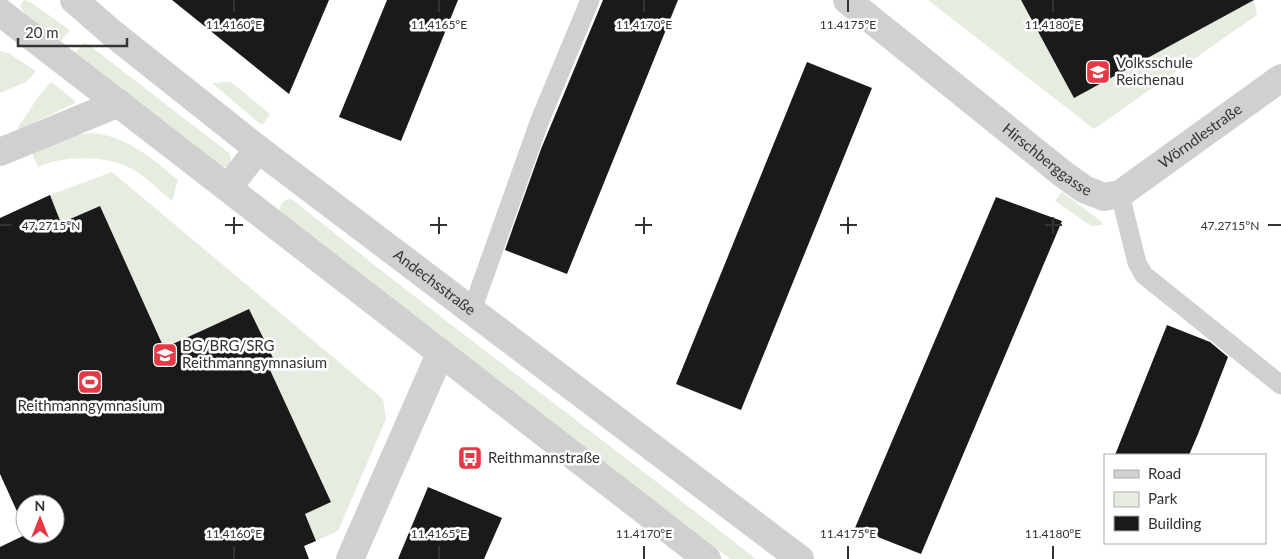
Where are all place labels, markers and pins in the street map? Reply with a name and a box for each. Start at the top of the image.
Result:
place label: Volksschule Reichenau [1116,53,1193,88]
school or university icon: Volksschule Reichenau [1085,59,1111,85]
place label: BG/BRG/SRG Reithmanngymnasium [182,336,327,371]
school or university icon: BG/BRG/SRG Reithmanngymnasium [152,342,178,368]
sports icon: Reithmanngymnasium [77,369,103,395]
place label: Reithmanngymnasium [17,396,163,414]
bus stop icon: Reithmannstraße [457,445,483,471]
place label: Reithmannstraße [488,448,600,466]

